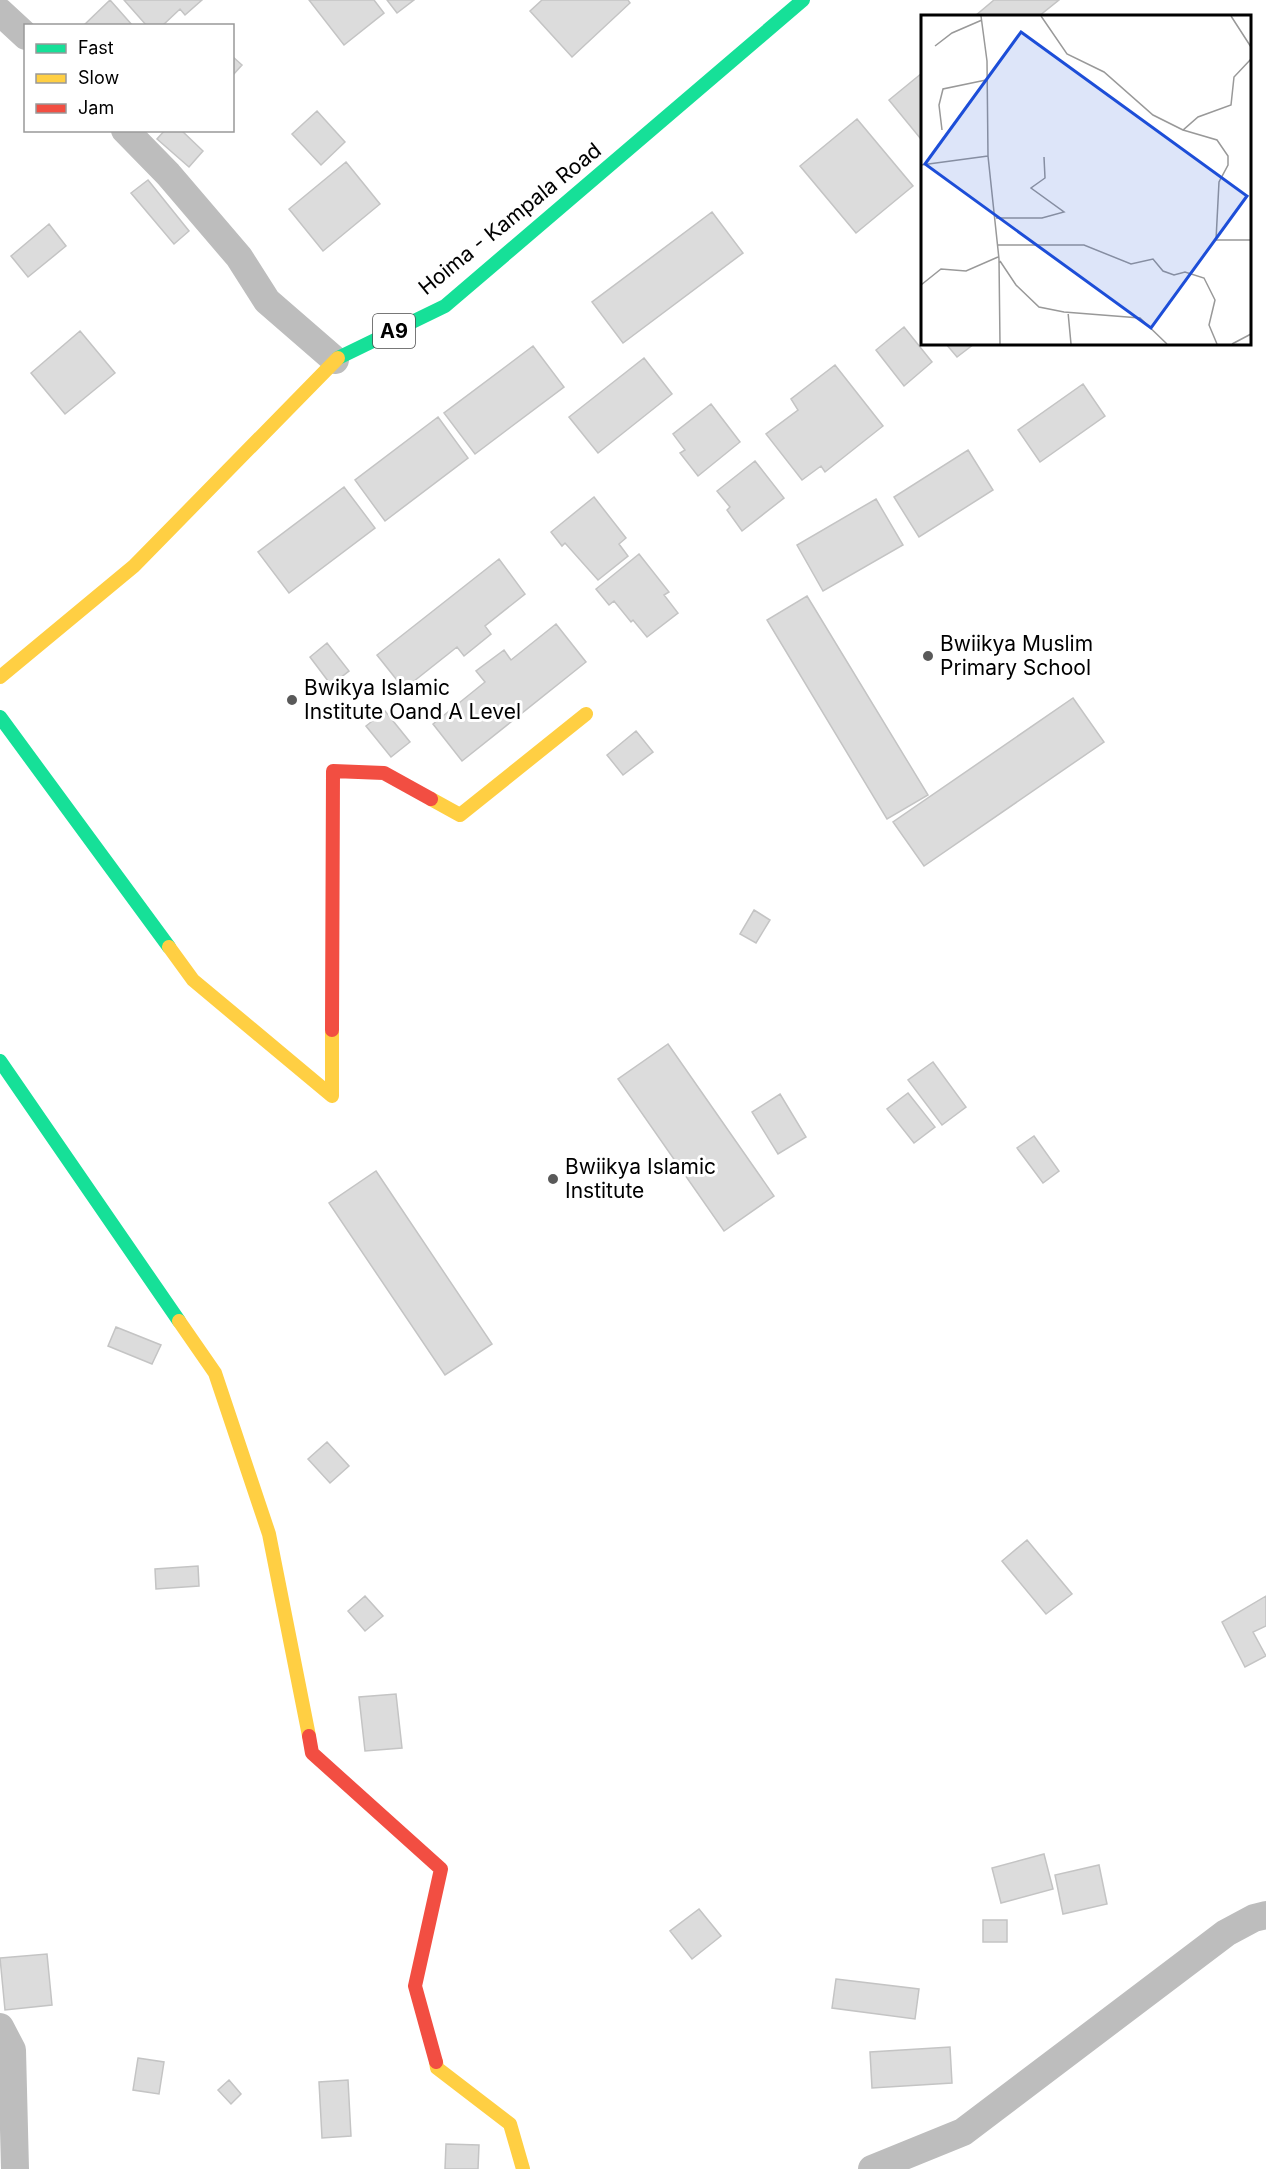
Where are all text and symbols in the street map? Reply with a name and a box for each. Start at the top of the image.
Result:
inset map [921,15,1251,345]
legend [24,24,234,132]
text: Fast [78,37,114,58]
text: Slow [78,67,119,88]
text: Jam [78,97,114,118]
street label: Hoima - Kampala Road [413,137,606,300]
road number: A9 [373,314,415,348]
place label: Bwiikya Muslim Primary School [940,631,1093,680]
marker: Bwiikya Muslim Primary School [921,649,935,663]
place label: Bwikya Islamic Institute Oand A Level [304,675,521,724]
marker: Bwikya Islamic Institute Oand A Level [285,693,299,707]
place label: Bwiikya Islamic Institute [565,1154,716,1203]
marker: Bwiikya Islamic Institute [546,1172,560,1186]

